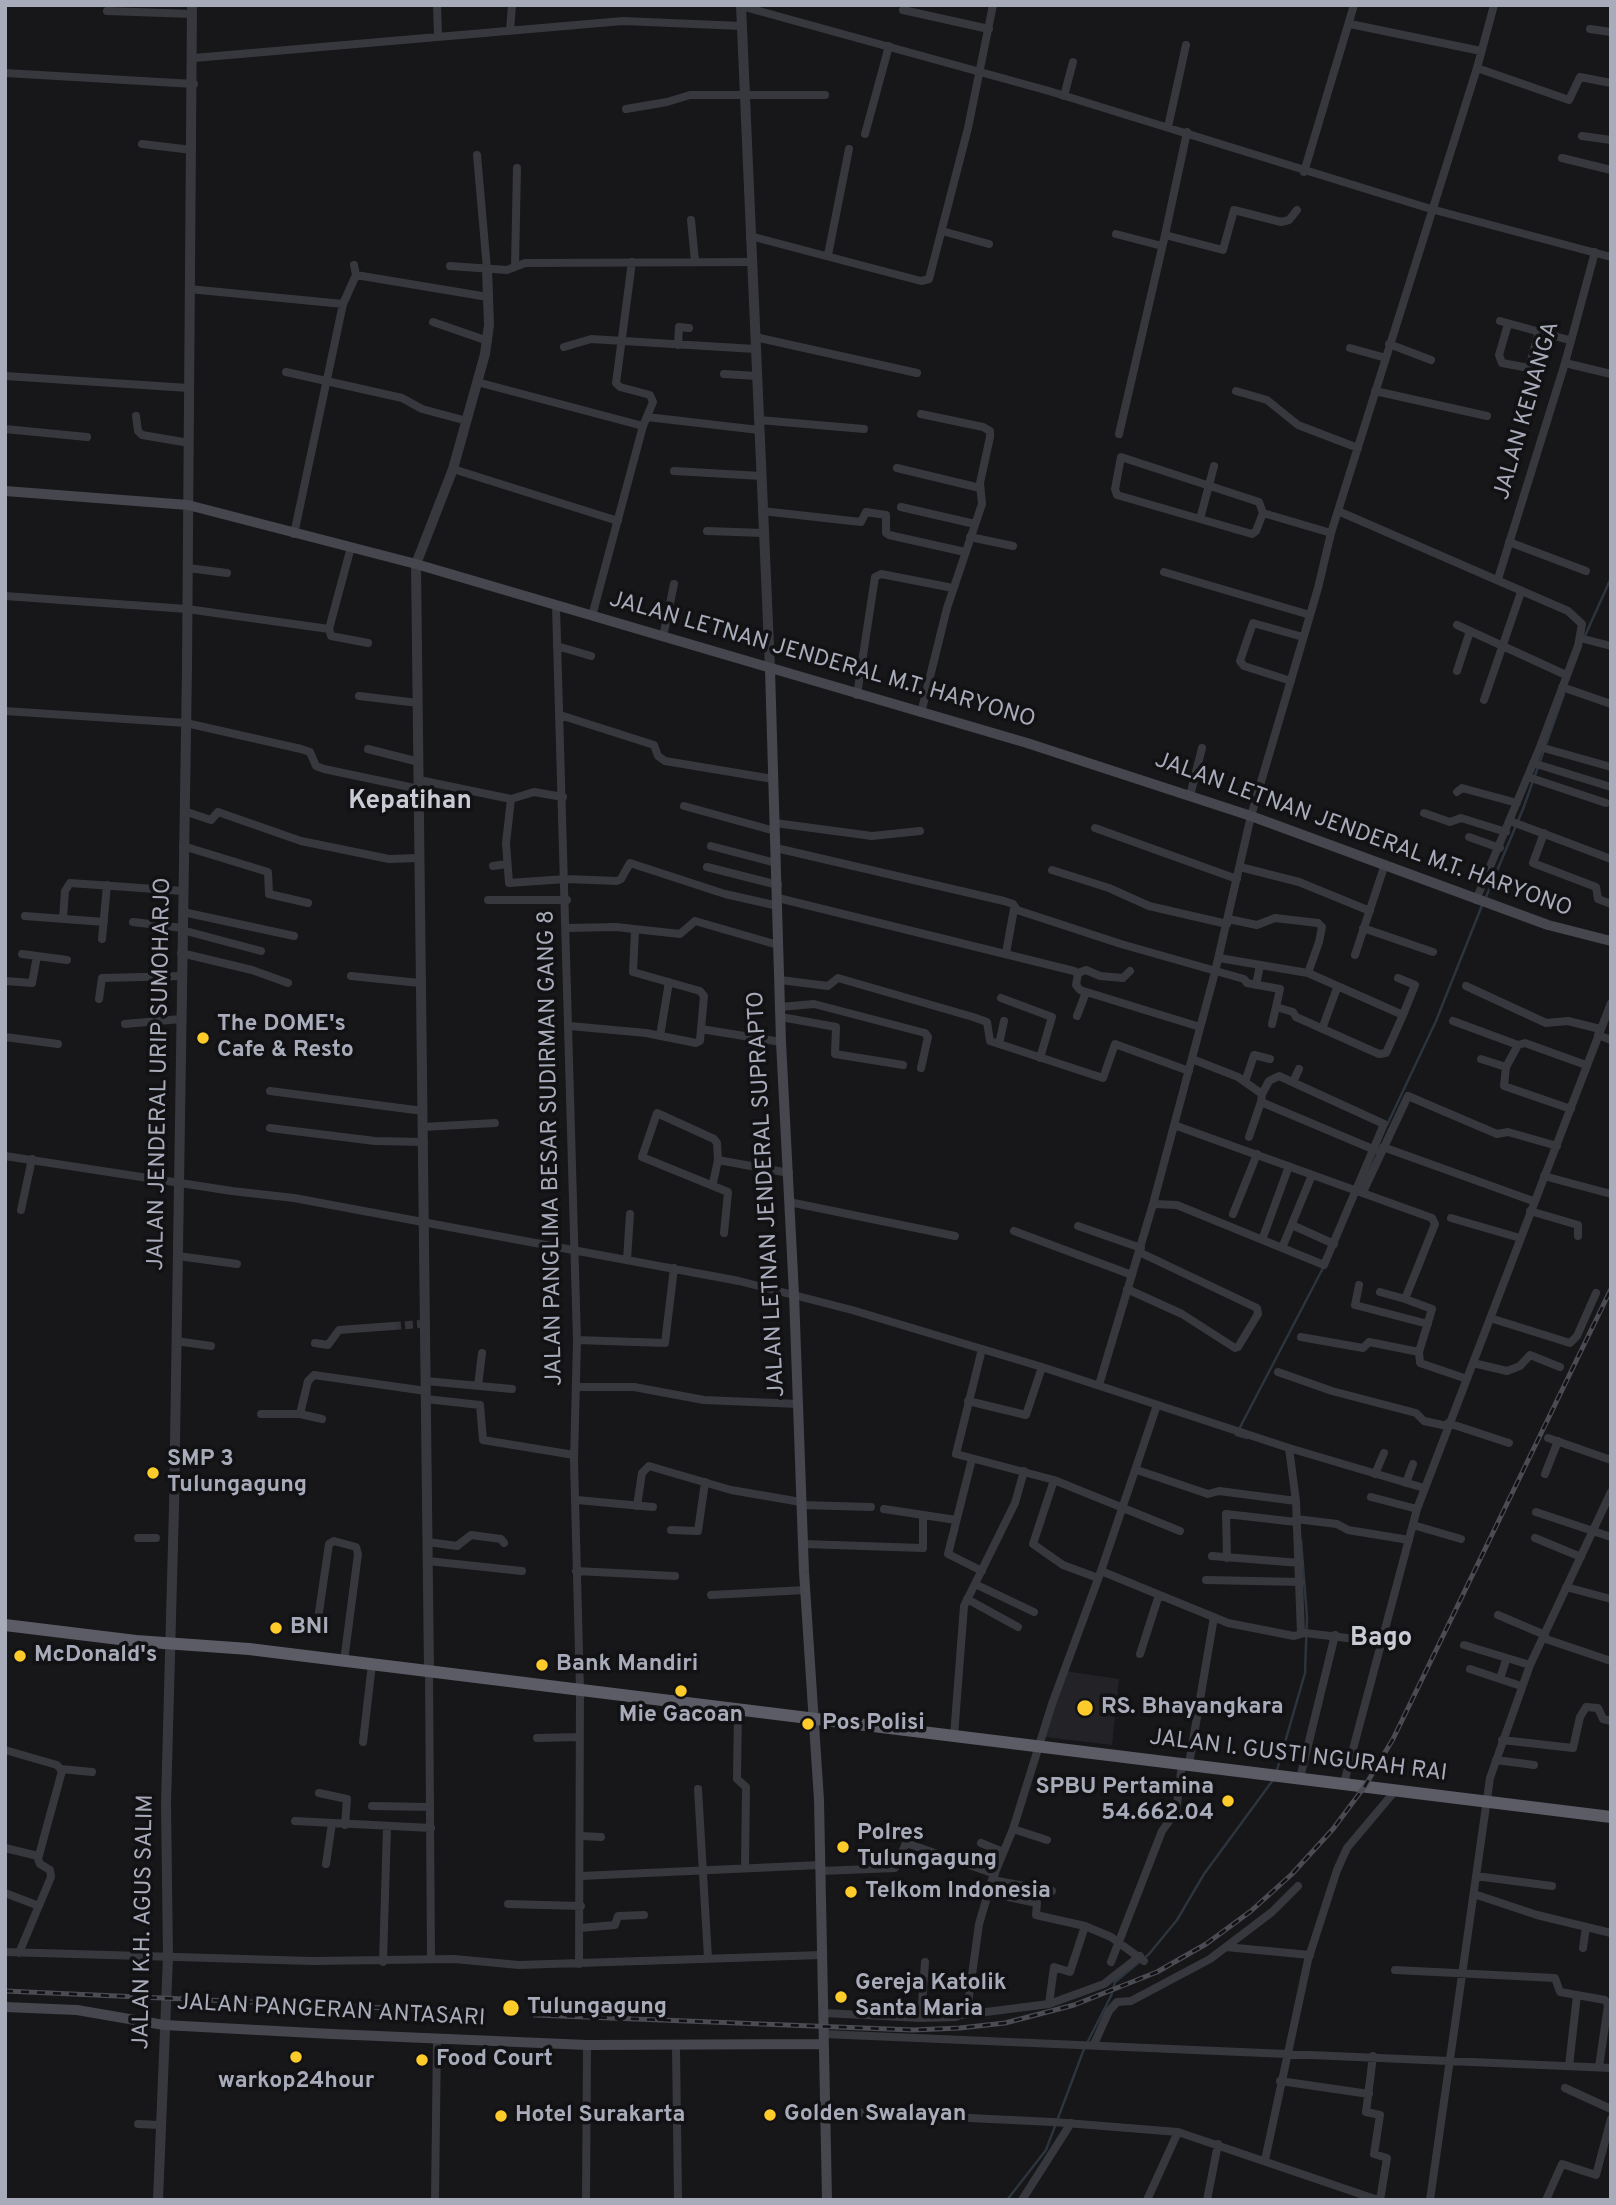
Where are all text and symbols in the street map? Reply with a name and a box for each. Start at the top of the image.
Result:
street label: JALAN KENANGA [1489,319,1567,503]
street label: JALAN LETNAN JENDERAL M.T. HARYONO [606,587,1038,735]
street label: JALAN LETNAN JENDERAL M.T. HARYONO [1151,747,1575,925]
district label: Kepatihan [348,787,472,819]
street label: JALAN JENDERAL URIP SUMOHARJO [144,877,178,1271]
street label: JALAN PANGLIMA BESAR SUDIRMAN GANG 8 [534,910,570,1386]
street label: JALAN LETNAN JENDERAL SUPRAPTO [744,990,792,1398]
place label: The DOME's Cafe & Resto [217,1011,354,1065]
marker: The DOME's Cafe & Resto [195,1030,211,1046]
place label: SMP 3 Tulungagung [167,1446,307,1500]
marker: SMP 3 Tulungagung [145,1465,161,1481]
place label: BNI [290,1614,329,1642]
marker: BNI [268,1620,284,1636]
district label: Bago [1350,1624,1412,1656]
place label: McDonald's [34,1642,157,1670]
marker: McDonald's [12,1648,28,1664]
place label: Bank Mandiri [556,1651,698,1679]
marker: Bank Mandiri [534,1657,550,1673]
marker: Mie Gacoan [673,1683,689,1699]
place label: RS. Bhayangkara [1101,1694,1284,1722]
marker: RS. Bhayangkara [1075,1698,1095,1718]
place label: Mie Gacoan [619,1702,743,1730]
place label: Pos Polisi [822,1710,925,1738]
marker: Pos Polisi [800,1716,816,1732]
street label: JALAN I. GUSTI NGURAH RAI [1148,1725,1448,1789]
place label: SPBU Pertamina 54.662.04 [1035,1774,1214,1828]
marker: SPBU Pertamina 54.662.04 [1220,1793,1236,1809]
street label: JALAN K.H. AGUS SALIM [129,1794,161,2050]
place label: Polres Tulungagung [857,1820,997,1874]
marker: Polres Tulungagung [835,1839,851,1855]
place label: Telkom Indonesia [865,1878,1051,1906]
marker: Telkom Indonesia [843,1884,859,1900]
place label: Gereja Katolik Santa Maria [855,1970,1007,2024]
marker: Gereja Katolik Santa Maria [833,1989,849,2005]
street label: JALAN PANGERAN ANTASARI [176,1990,486,2034]
place label: Tulungagung [527,1994,667,2022]
marker: Tulungagung [501,1998,521,2018]
place label: Food Court [436,2046,553,2074]
marker: warkop24hour [288,2049,304,2065]
marker: Food Court [414,2052,430,2068]
place label: warkop24hour [218,2068,374,2096]
place label: Golden Swalayan [784,2101,966,2129]
place label: Hotel Surakarta [515,2102,685,2130]
marker: Golden Swalayan [762,2107,778,2123]
marker: Hotel Surakarta [493,2108,509,2124]

